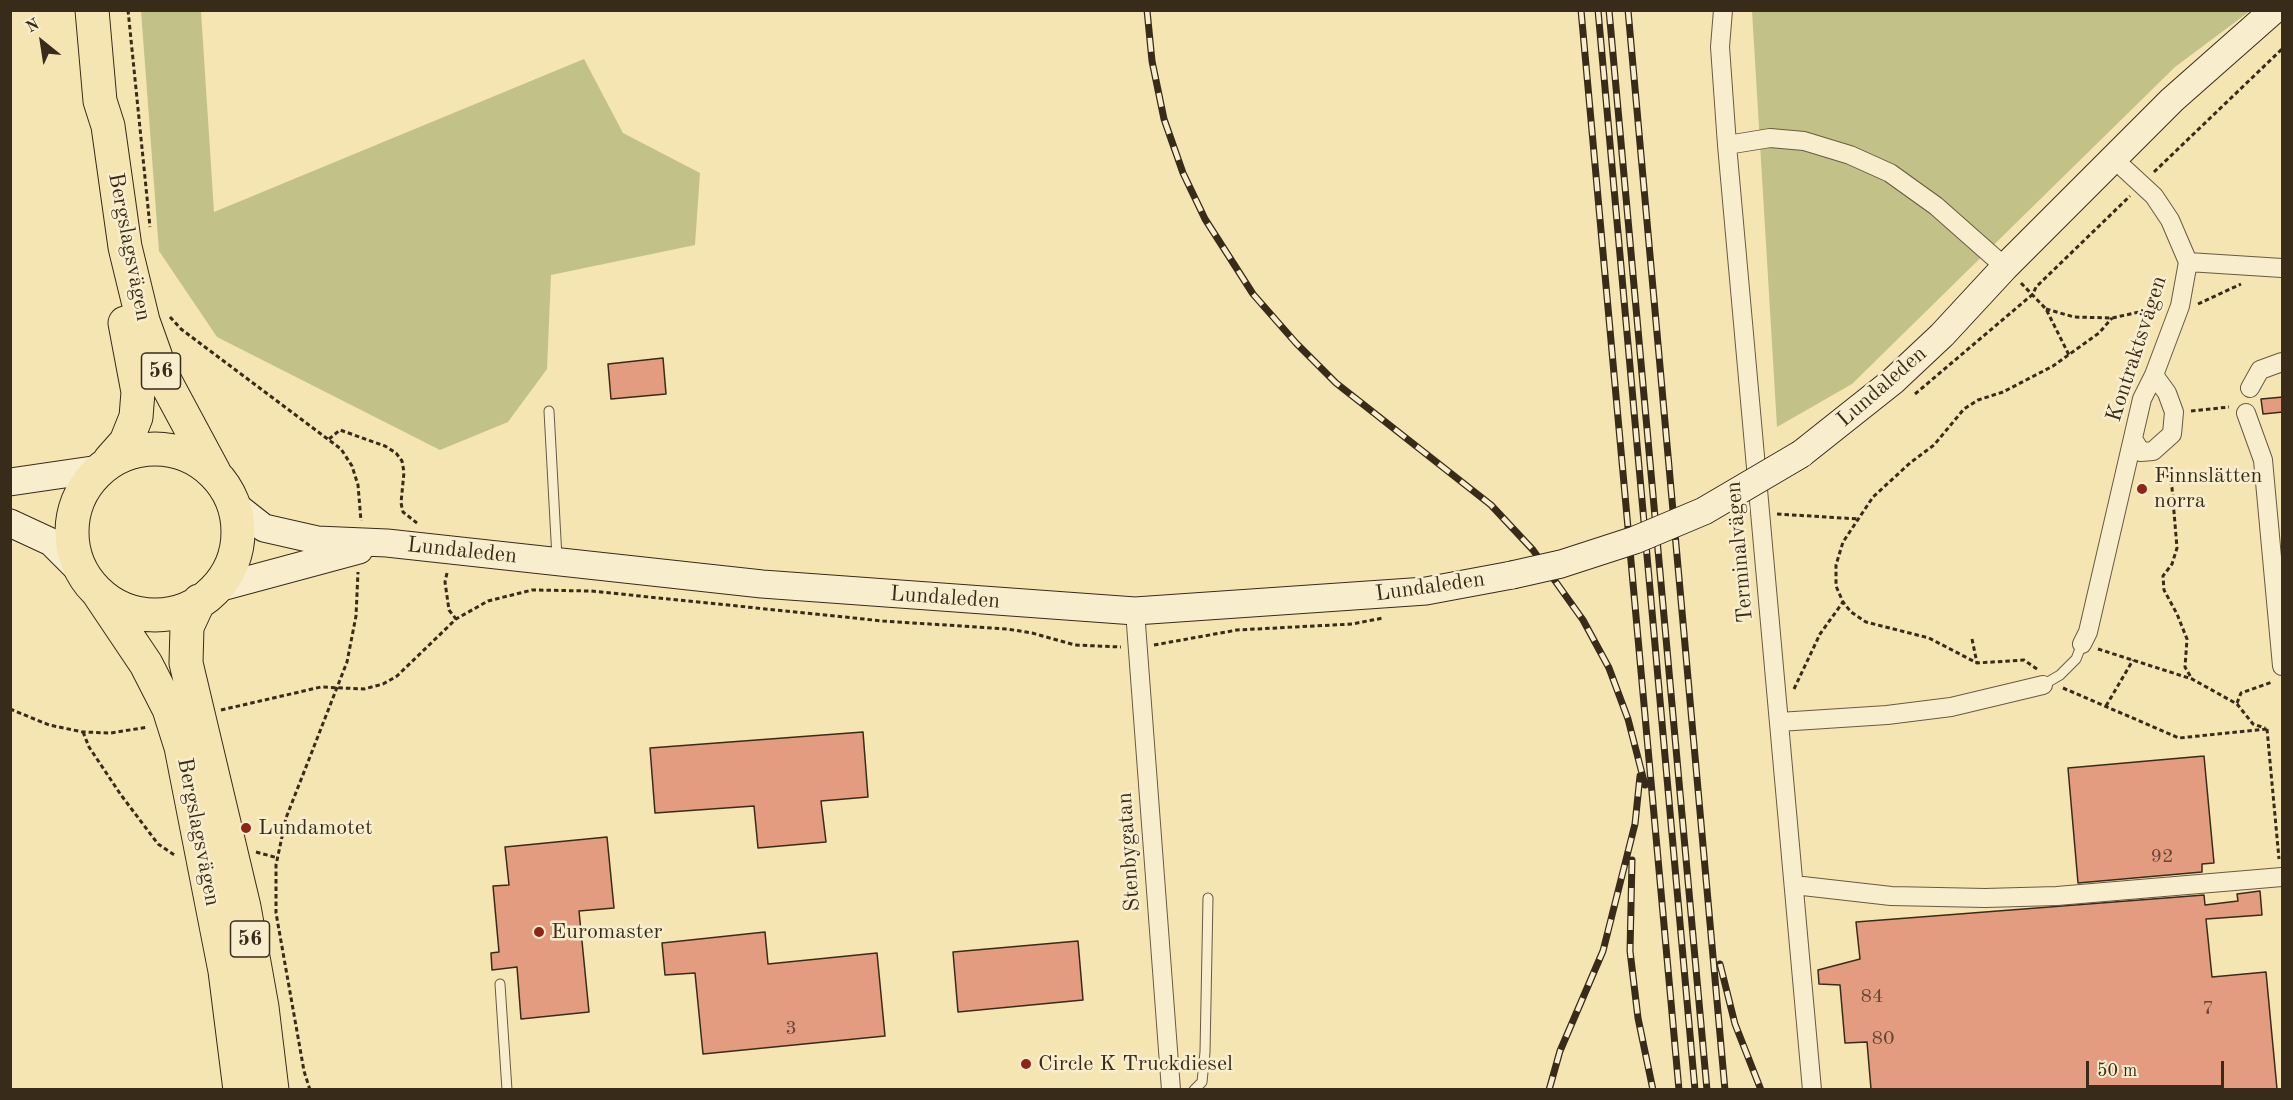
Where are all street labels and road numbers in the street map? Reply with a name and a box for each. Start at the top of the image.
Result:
street label: Bergslagsvägen [102,171,156,323]
street label: Kontraktsvägen [2101,273,2173,425]
street label: Lundaleden [1832,341,1932,433]
road number: 56 [142,353,180,389]
street label: Terminalvägen [1721,480,1759,624]
street label: Lundaleden [406,532,518,570]
street label: Lundaleden [1374,566,1486,608]
street label: Lundaleden [889,581,1001,615]
street label: Bergslagsvägen [171,756,225,908]
street label: Stenbygatan [1112,791,1146,913]
road number: 56 [230,921,270,957]

